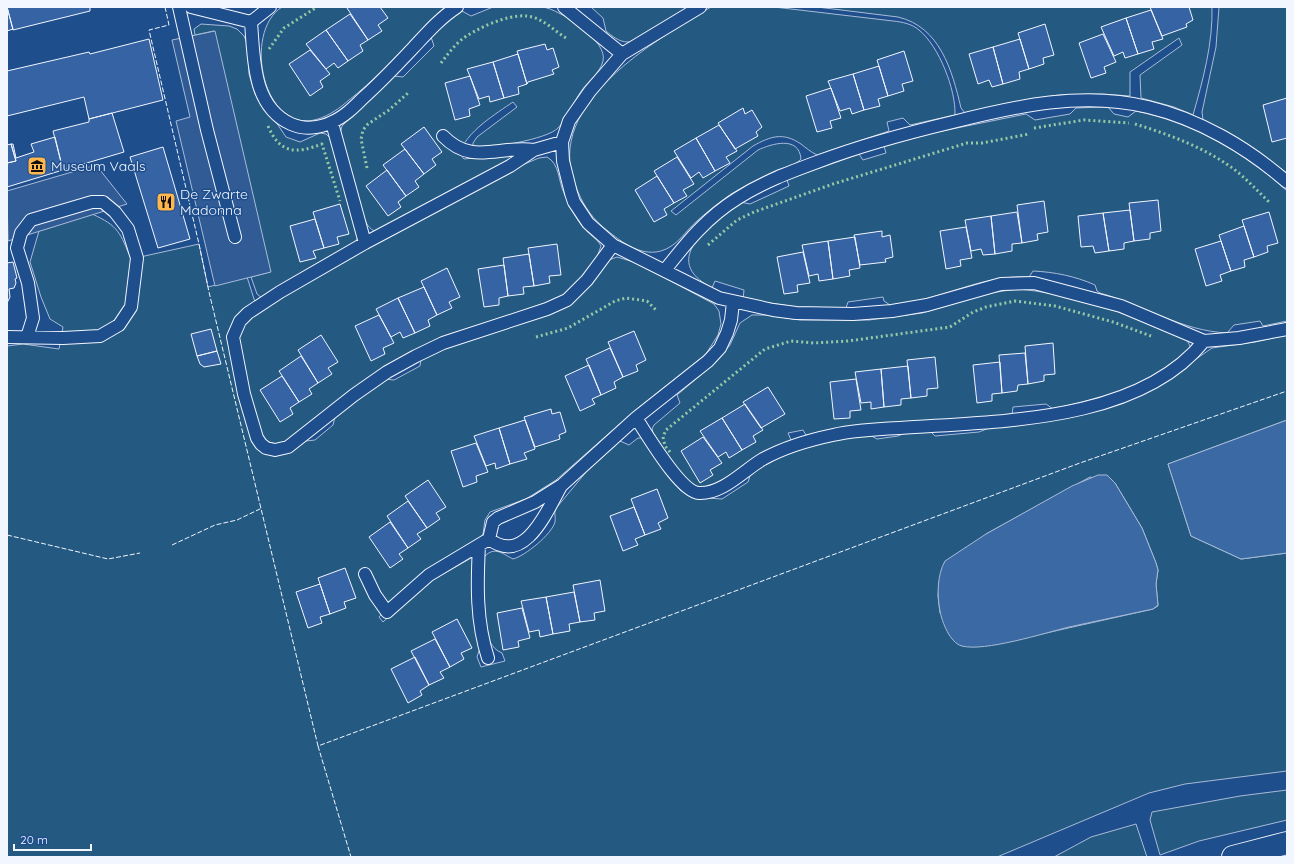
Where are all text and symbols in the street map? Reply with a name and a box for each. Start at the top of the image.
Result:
museum icon: Museum Vaals [26,155,48,177]
place label: Museum Vaals [51,157,146,175]
place label: De Zwarte Madonna [180,185,248,219]
restaurant icon: De Zwarte Madonna [155,191,177,213]
scale bar [14,826,91,852]
text: 20 m [20,832,48,847]

